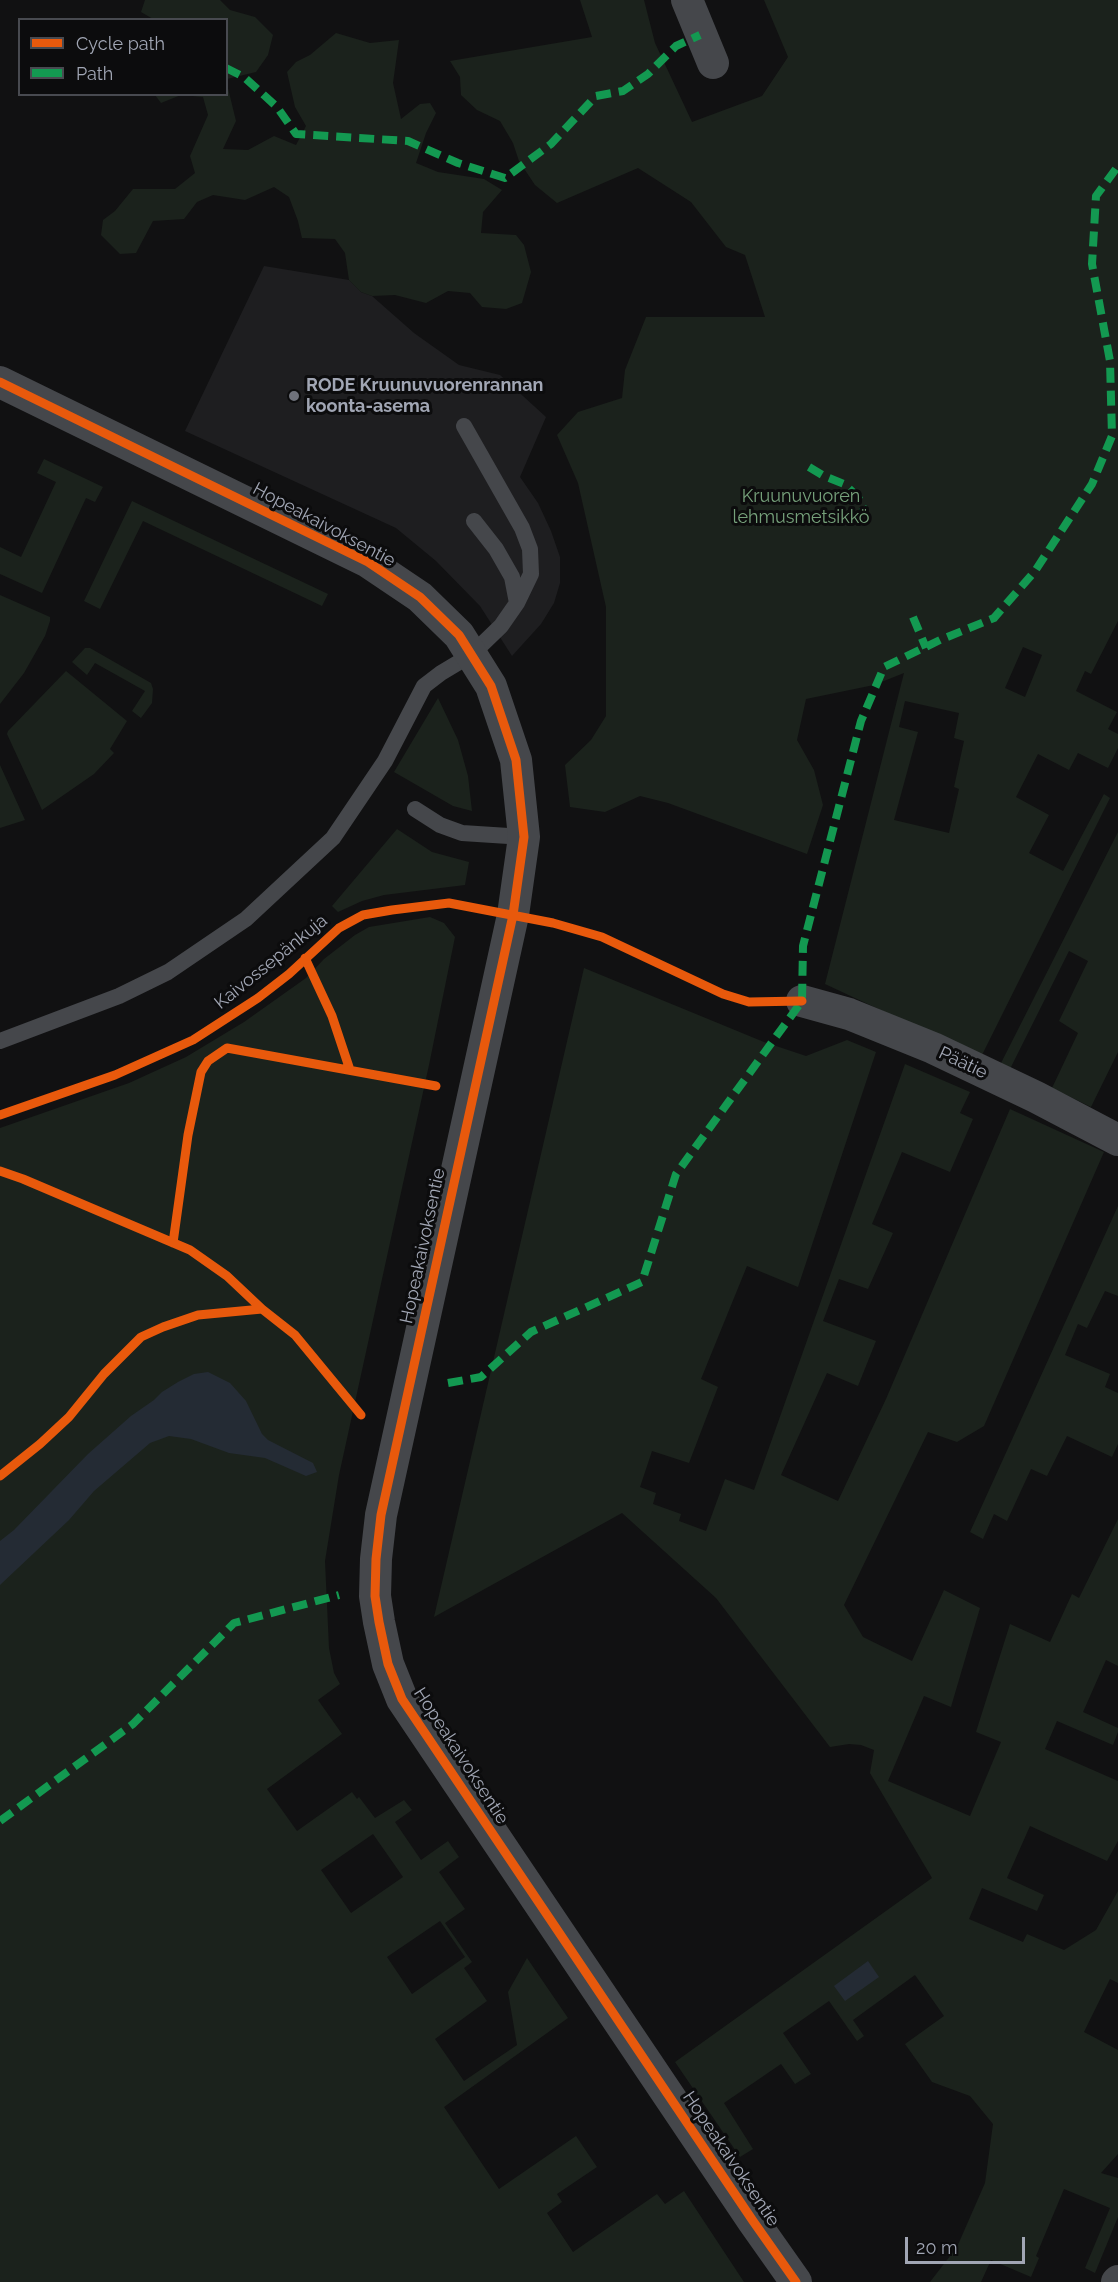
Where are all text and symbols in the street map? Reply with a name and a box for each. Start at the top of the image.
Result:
legend [18,18,228,96]
text: Cycle path [76,33,165,54]
text: Path [76,63,113,84]
place label: RODE Kruunuvuorenrannan koonta-asema [306,375,543,418]
marker: RODE Kruunuvuorenrannan koonta-asema [287,389,301,403]
street label: Hopeakaivoksentie [249,478,399,572]
park label: Kruunuvuoren lehmusmetsikkö [733,486,869,528]
street label: Kaivossepänkuja [210,910,332,1014]
street label: Päätie [935,1042,991,1084]
street label: Hopeakaivoksentie [396,1166,450,1326]
street label: Hopeakaivoksentie [409,1684,513,1828]
street label: Hopeakaivoksentie [678,2087,784,2231]
scale bar [908,2225,1028,2263]
text: 20 m [916,2237,958,2258]

